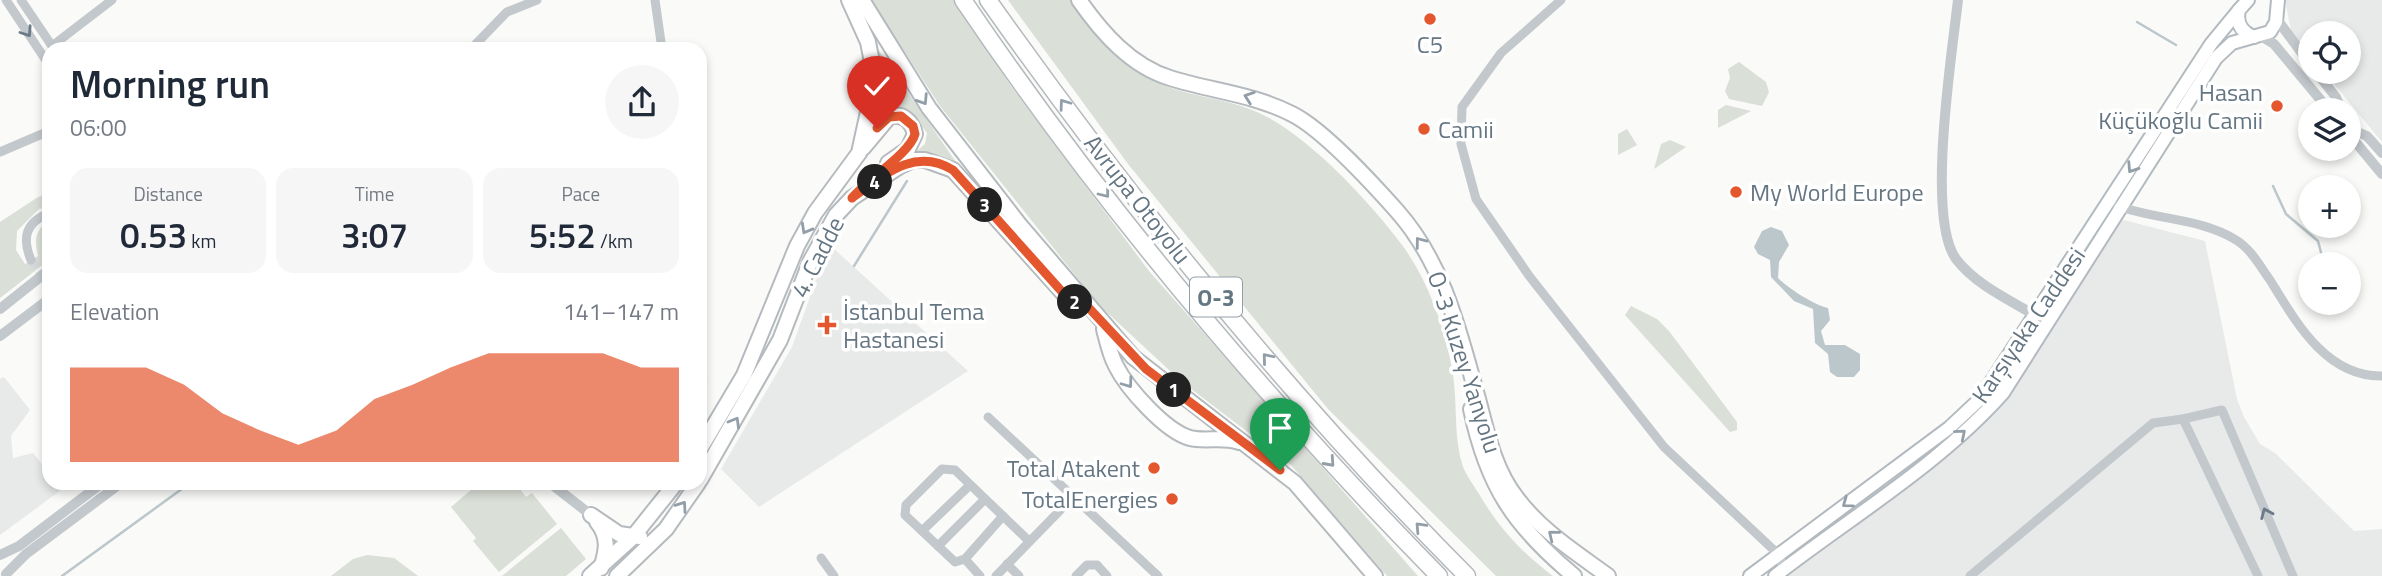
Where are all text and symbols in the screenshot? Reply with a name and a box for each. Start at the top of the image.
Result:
marker: C5 [1422,11,1438,27]
map controls [2298,21,2361,315]
button: locate [2298,21,2361,84]
one-way arrow [19,24,32,37]
place label: C5 [1417,26,1443,62]
text: Morning run [70,55,270,113]
pin [847,56,907,128]
button: share [605,65,679,139]
icon: check [858,67,896,105]
place label: Hasan Küçükoğlu Camii [2098,74,2263,138]
one-way arrow [1244,91,1256,105]
one-way arrow [915,92,928,105]
marker: Hasan Küçükoğlu Camii [2269,98,2285,114]
button: layers [2298,98,2361,161]
one-way arrow [1060,99,1072,112]
text: 06:00 [70,110,127,145]
place label: Camii [1438,111,1494,147]
marker: Camii [1416,121,1432,137]
street label: Avrupa Otoyolu [1076,127,1200,271]
one-way arrow [2128,160,2141,173]
pin: 4 [858,164,892,200]
text: 4 [869,167,880,196]
place label: My World Europe [1750,174,1924,210]
button: + [2298,175,2361,238]
text: Distance [133,179,203,208]
text: Time [355,179,394,208]
text: Pace [562,179,600,208]
marker: My World Europe [1728,184,1744,200]
one-way arrow [1097,186,1110,198]
pin: 3 [968,188,1002,222]
text: 3 [979,190,990,219]
text: 0.53 [120,208,187,262]
text: 3:07 [341,208,408,262]
text: 5:52 [529,208,596,262]
street label: 4. Cadde [781,210,853,304]
one-way arrow [801,222,814,235]
text: km [187,226,216,255]
text: /km [596,226,633,255]
one-way arrow [1415,237,1428,249]
street label: Karşıyaka Caddesi [1962,240,2094,410]
button: − [2298,252,2361,315]
street label: O-3 Kuzey Yanyolu [1419,266,1511,458]
road number: O-3 [1190,278,1242,316]
pin: 2 [1058,284,1092,320]
text: 2 [1069,287,1080,316]
place label: İstanbul Tema Hastanesi [843,293,984,357]
text: Elevation [70,294,159,329]
text: 141–147 m [563,294,679,329]
marker: İstanbul Tema Hastanesi [817,315,837,335]
one-way arrow [1263,354,1275,367]
pin: 1 [1156,372,1192,408]
text: 1 [1168,375,1179,404]
one-way arrow [1120,376,1132,388]
pin [1250,398,1310,470]
icon: arrive [1261,409,1299,447]
one-way arrow [727,416,740,429]
one-way arrow [1953,430,1966,443]
place label: Total Atakent [1007,450,1141,486]
one-way arrow [1321,454,1334,467]
marker: Total Atakent [1146,460,1162,476]
place label: TotalEnergies [1022,481,1158,517]
marker: TotalEnergies [1164,491,1180,507]
one-way arrow [1843,495,1855,507]
one-way arrow [674,501,686,514]
one-way arrow [2260,508,2274,521]
one-way arrow [1416,522,1428,535]
one-way arrow [1549,531,1562,543]

